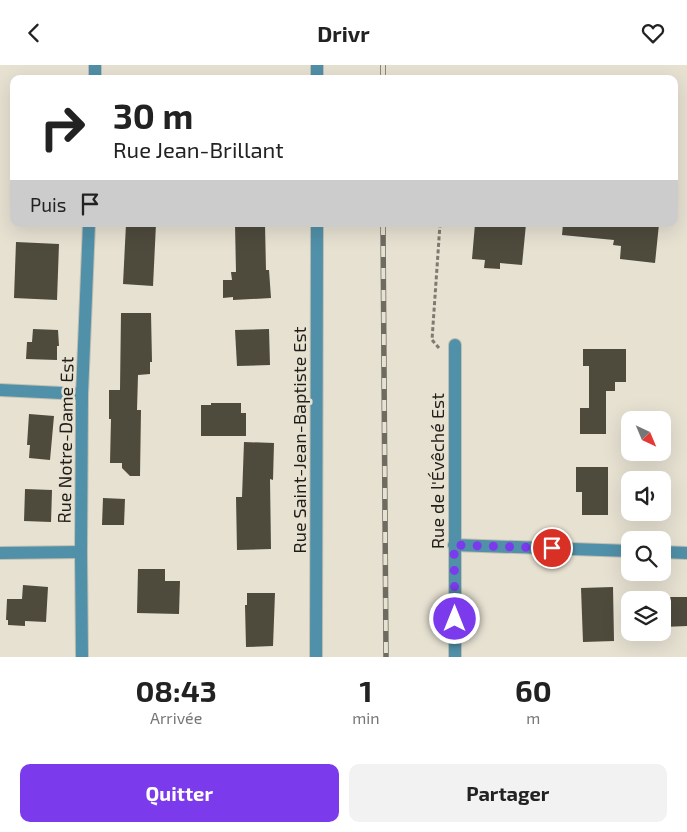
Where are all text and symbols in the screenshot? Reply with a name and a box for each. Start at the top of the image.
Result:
icon: back [20,19,48,47]
icon: heart [639,19,667,47]
text: Drivr [317,20,370,46]
text: 30 m [113,94,193,136]
icon: right [30,95,95,160]
text: Rue Jean-Brillant [113,136,284,162]
icon: arrive [76,190,104,218]
text: Puis [30,193,66,216]
street label: Rue Saint-Jean-Baptiste Est [288,326,310,553]
street label: Rue Notre-Dame Est [53,356,77,524]
street label: Rue de l'Évêché Est [426,393,448,549]
north arrow [621,411,671,461]
map controls [621,411,671,641]
button: sound [621,471,671,521]
pin [531,527,573,569]
button: search [621,531,671,581]
icon: arrive [538,534,566,562]
button: layers [621,591,671,641]
position arrow [428,592,480,644]
text: 08:43 [135,672,217,708]
text: 1 [359,672,372,708]
text: 60 [515,672,552,708]
text: Arrivée [150,708,202,727]
text: min [352,708,380,727]
text: m [526,708,540,727]
button: Quitter [20,764,339,822]
button: Partager [349,764,667,822]

